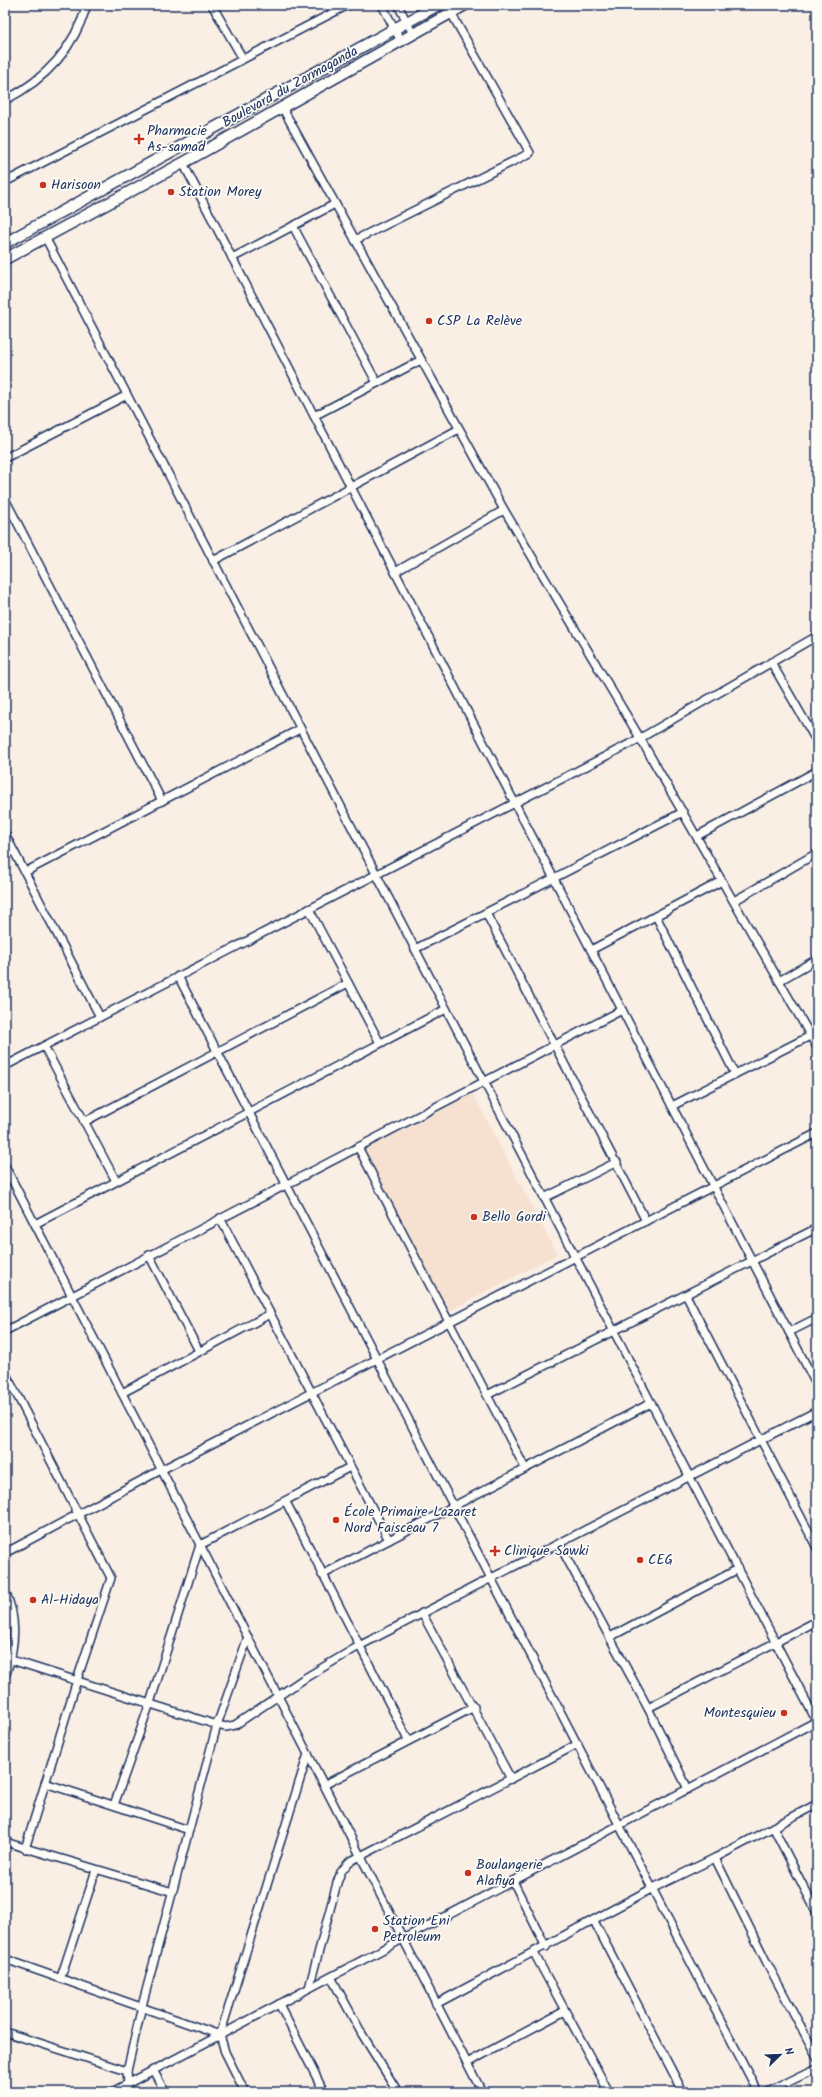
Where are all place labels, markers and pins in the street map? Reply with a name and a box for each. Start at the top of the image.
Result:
place label: Pharmacie As-samad [147,120,208,158]
marker: Pharmacie As-samad [134,134,144,144]
place label: Harisoon [51,174,101,196]
marker: Harisoon [38,180,48,190]
place label: Station Morey [179,181,262,203]
marker: Station Morey [166,187,176,197]
place label: CSP La Relève [437,310,523,332]
marker: CSP La Relève [424,316,434,326]
place label: Bello Gordi [482,1206,547,1228]
marker: Bello Gordi [469,1212,479,1222]
place label: École Primaire Lazaret Nord Faisceau 7 [344,1501,477,1539]
marker: École Primaire Lazaret Nord Faisceau 7 [331,1515,341,1525]
place label: Clinique Sawki [504,1540,589,1562]
marker: Clinique Sawki [489,1545,501,1557]
place label: CEG [648,1549,673,1571]
marker: CEG [635,1555,645,1565]
place label: Al-Hidaya [41,1589,99,1611]
marker: Al-Hidaya [28,1595,38,1605]
place label: Montesquieu [704,1702,776,1724]
marker: Montesquieu [779,1708,789,1718]
place label: Boulangerie Alafiya [476,1854,543,1892]
marker: Boulangerie Alafiya [463,1868,473,1878]
place label: Station Eni Petroleum [383,1910,450,1948]
marker: Station Eni Petroleum [370,1924,380,1934]

